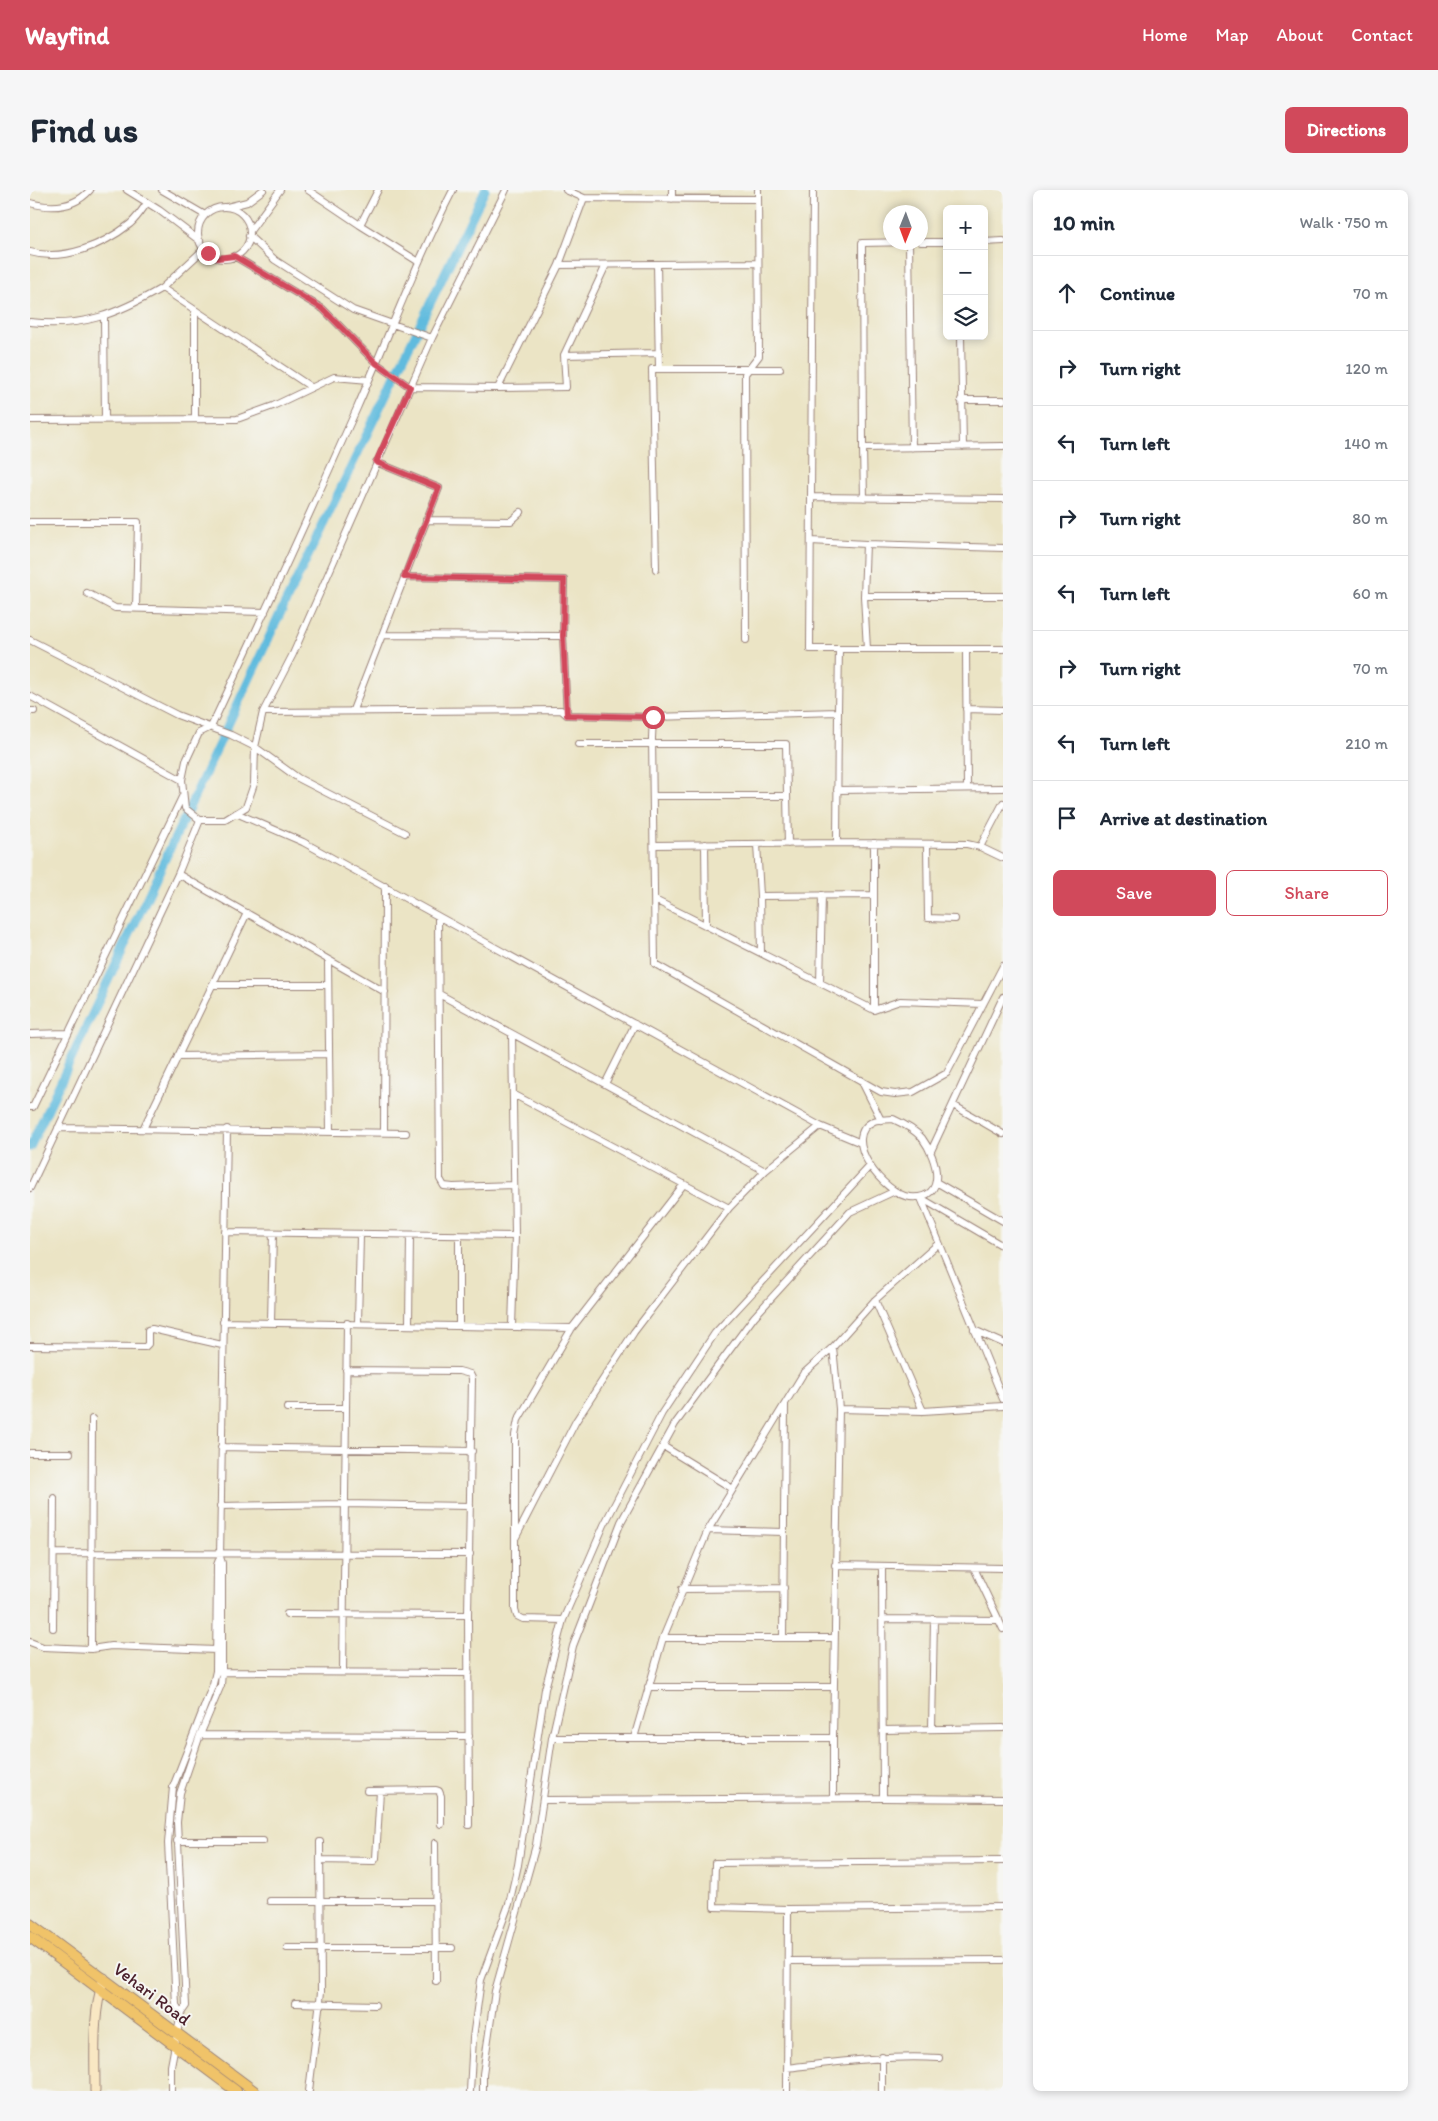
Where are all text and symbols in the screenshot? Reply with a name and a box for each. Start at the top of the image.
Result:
text: Wayfind [25,21,109,50]
text: Home [1142,24,1188,46]
text: Map [1216,24,1249,46]
text: About [1277,24,1323,46]
text: Contact [1351,24,1413,46]
button: Directions [1285,107,1408,153]
text: Find us [30,109,138,151]
north arrow [883,205,928,250]
map controls [943,205,988,340]
button: + [943,205,988,250]
text: 10 min [1053,210,1115,235]
text: Walk · 750 m [1300,213,1388,232]
route end [197,242,220,265]
button: − [943,250,988,295]
icon: ahead [1053,279,1081,307]
text: Continue [1100,282,1175,305]
text: 70 m [1353,284,1388,303]
button: layers [943,295,988,340]
icon: right [1053,354,1081,382]
text: Turn right [1100,357,1181,380]
text: 120 m [1345,359,1388,378]
icon: left [1053,429,1081,457]
text: Turn left [1100,432,1170,455]
text: 140 m [1344,434,1388,453]
icon: right [1053,504,1081,532]
text: Turn right [1100,507,1181,530]
text: 80 m [1352,509,1388,528]
icon: left [1053,579,1081,607]
text: Turn left [1100,582,1170,605]
text: 60 m [1353,584,1388,603]
icon: right [1053,654,1081,682]
text: Turn right [1100,657,1181,680]
text: 70 m [1353,659,1388,678]
route start [642,706,665,729]
icon: left [1053,729,1081,757]
text: Turn left [1100,732,1170,755]
text: 210 m [1345,734,1388,753]
icon: arrive [1053,804,1081,832]
text: Arrive at destination [1100,807,1267,830]
button: Save [1053,870,1216,916]
button: Share [1226,870,1388,916]
street label: Vehari Road [109,1958,195,2030]

